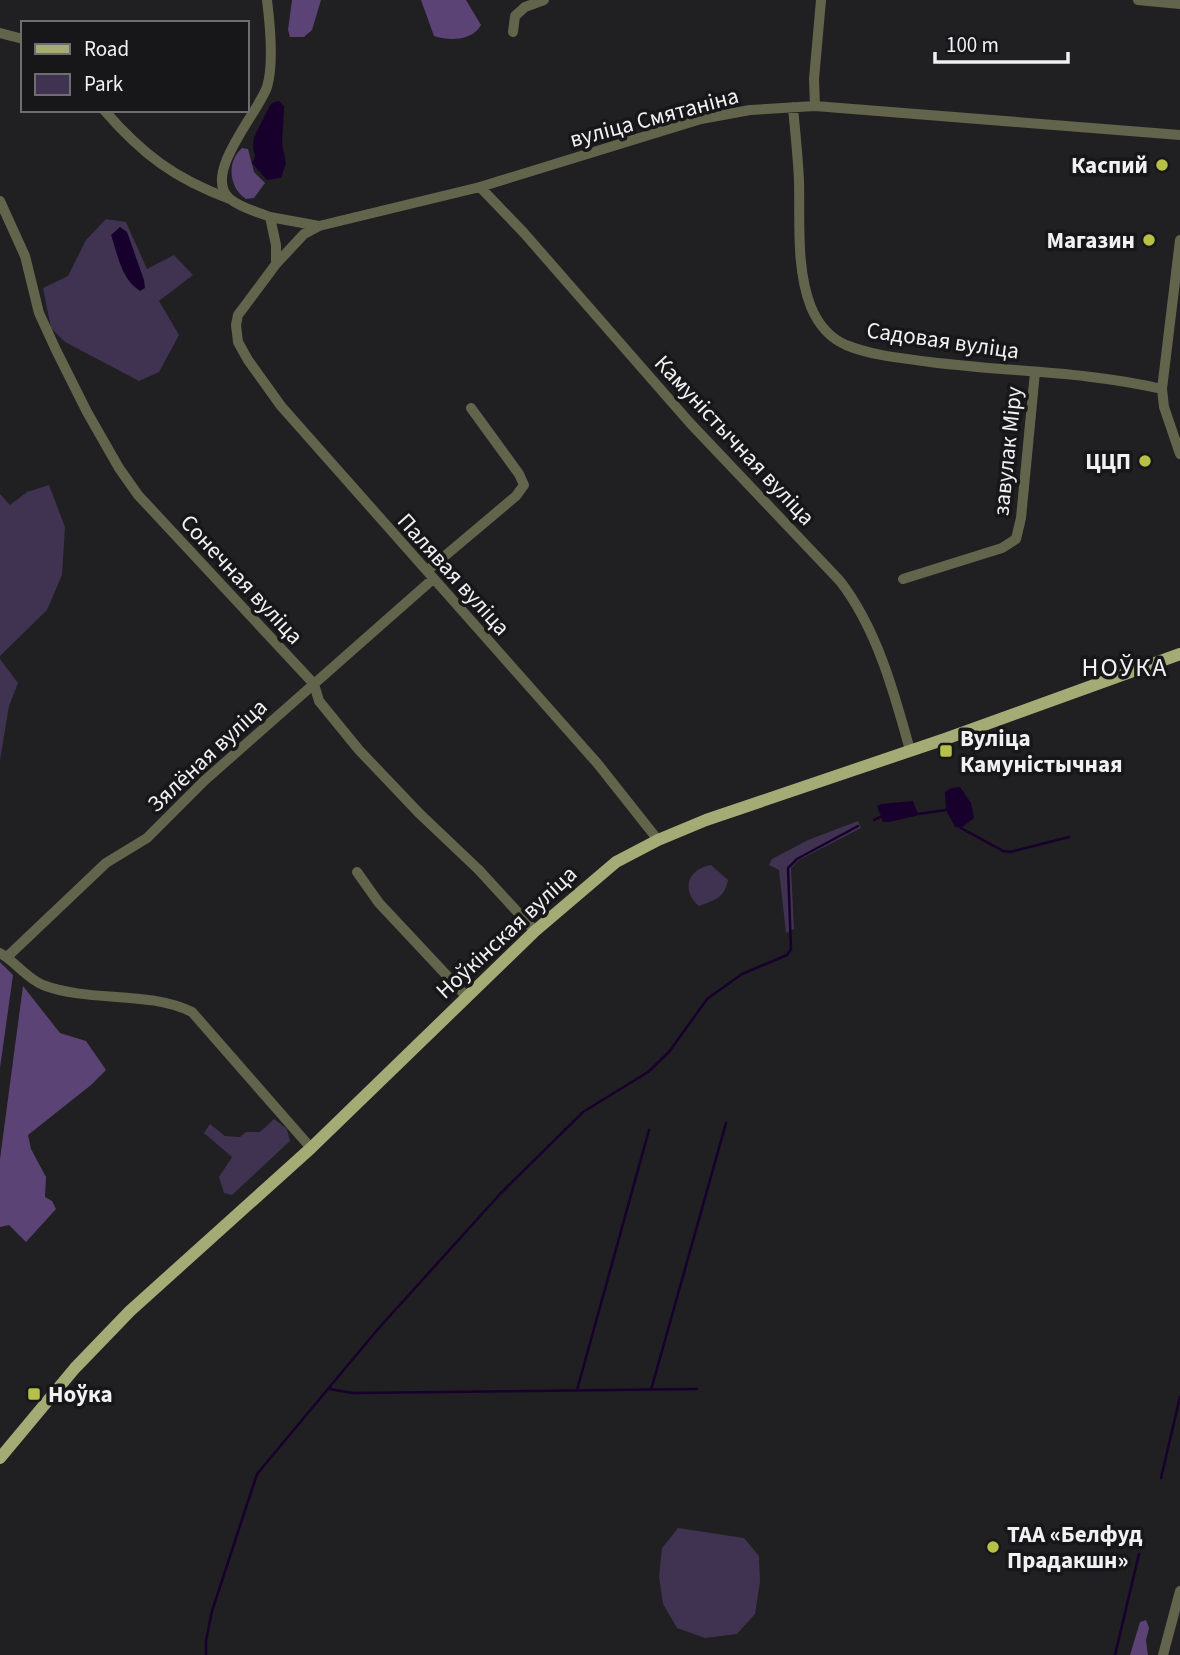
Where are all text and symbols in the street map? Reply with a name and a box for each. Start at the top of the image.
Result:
legend [21,21,248,112]
scale bar [935,21,1068,65]
text: 100 m [946,30,999,60]
text: Road [84,34,129,64]
text: Park [84,69,124,99]
street label: вуліца Смятаніна [566,79,742,156]
place label: Каспий [1071,149,1148,182]
marker: Каспий [1154,157,1170,173]
place label: Магазин [1046,224,1135,257]
marker: Магазин [1141,232,1157,248]
street label: Садовая вуліца [865,313,1021,368]
street label: Камуністычная вуліца [647,348,823,533]
street label: завулак Міру [984,385,1031,517]
place label: ЦЦП [1085,445,1131,478]
marker: ЦЦП [1137,453,1153,469]
street label: Палявая вуліца [390,506,518,643]
street label: Сонечная вуліца [173,507,311,652]
district label: НОЎКА [1082,649,1168,686]
street label: Зялёная вуліца [140,691,275,820]
place label: Вуліца Камуністычная [960,722,1123,781]
marker: Вуліца Камуністычная [938,743,954,759]
street label: Ноўкінская вуліца [428,858,584,1007]
place label: Ноўка [48,1378,113,1411]
marker: Ноўка [26,1386,42,1402]
place label: ТАА «Белфуд Прадакшн» [1007,1518,1143,1577]
marker: ТАА «Белфуд Прадакшн» [985,1539,1001,1555]

